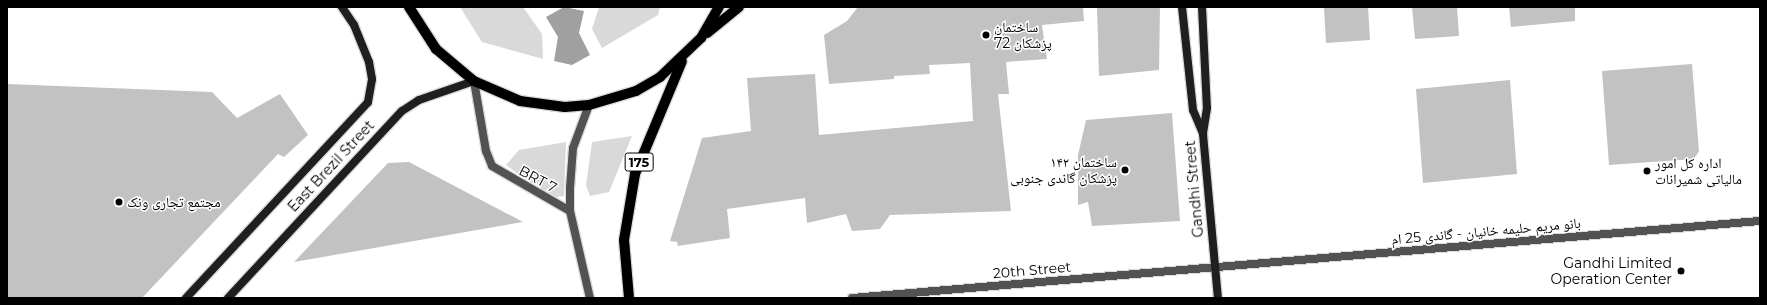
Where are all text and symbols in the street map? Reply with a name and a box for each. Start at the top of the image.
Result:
place label: ساختمان پزشکان 72 [994,19,1052,52]
marker: ساختمان پزشکان 72 [981,30,991,40]
street label: East Brezil Street [284,117,378,215]
street label: Gandhi Street [1181,140,1207,238]
road number: 175 [624,151,654,173]
place label: ساختمان ۱۴۲ پزشکان گاندی جنوبی [1010,154,1117,186]
place label: اداره کل امور مالیاتی شمیرانات [1655,155,1742,188]
street label: BRT 7 [516,162,560,196]
marker: ساختمان ۱۴۲ پزشکان گاندی جنوبی [1120,165,1130,175]
marker: اداره کل امور مالیاتی شمیرانات [1642,166,1652,176]
place label: مجتمع تجاری ونک [127,194,221,210]
marker: مجتمع تجاری ونک [114,197,124,207]
street label: بانو مریم حلیمه خانیان - گاندی 25 ام [1391,214,1581,248]
place label: Gandhi Limited Operation Center [1551,255,1672,288]
street label: 20th Street [992,258,1072,282]
marker: Gandhi Limited Operation Center [1675,265,1687,277]

